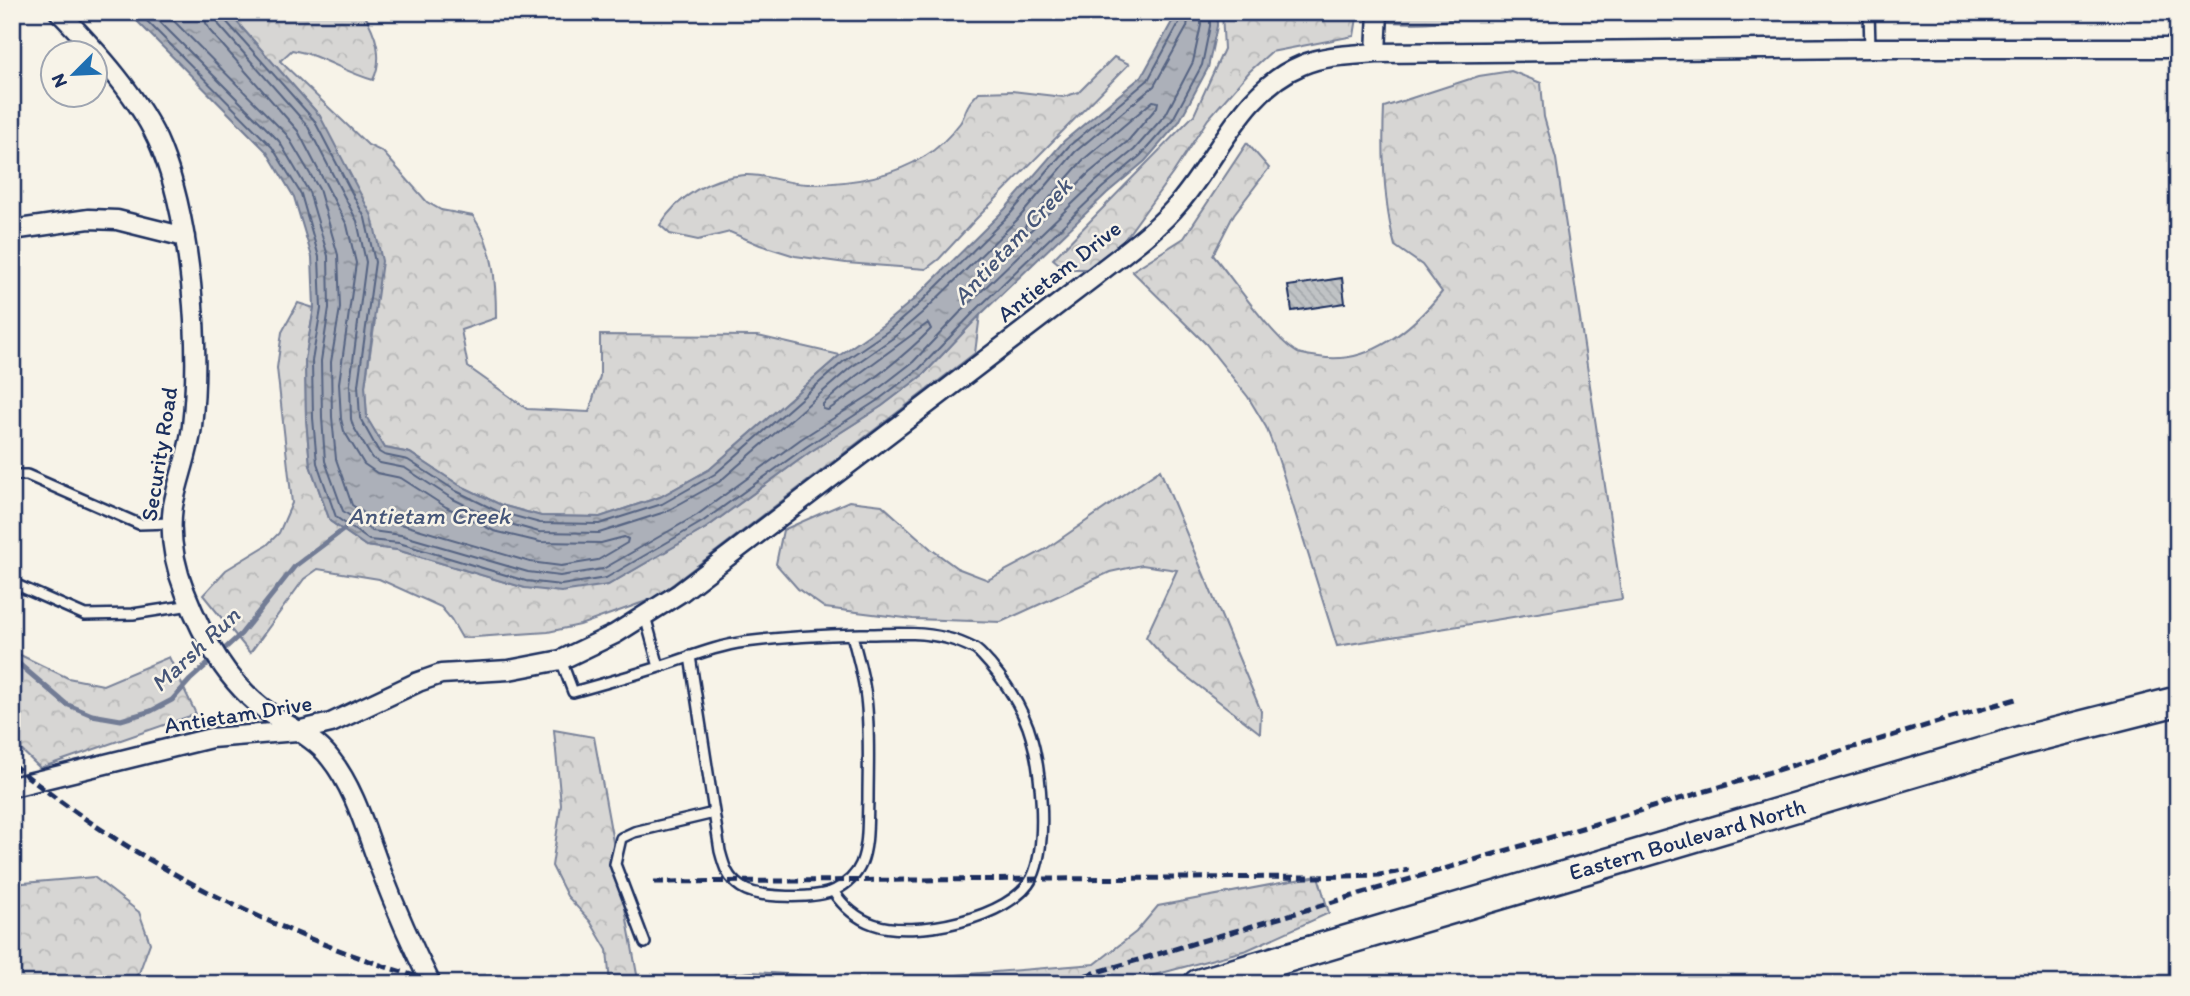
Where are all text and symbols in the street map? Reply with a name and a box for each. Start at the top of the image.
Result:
north arrow [38,38,108,108]
text: N [46,70,72,91]
water label: Antietam Creek [946,171,1079,310]
street label: Antietam Drive [991,214,1127,328]
street label: Security Road [135,385,183,523]
water label: Antietam Creek [348,501,512,530]
water label: Marsh Run [144,600,246,698]
street label: Antietam Drive [162,688,314,740]
street label: Eastern Boulevard North [1566,792,1809,886]

